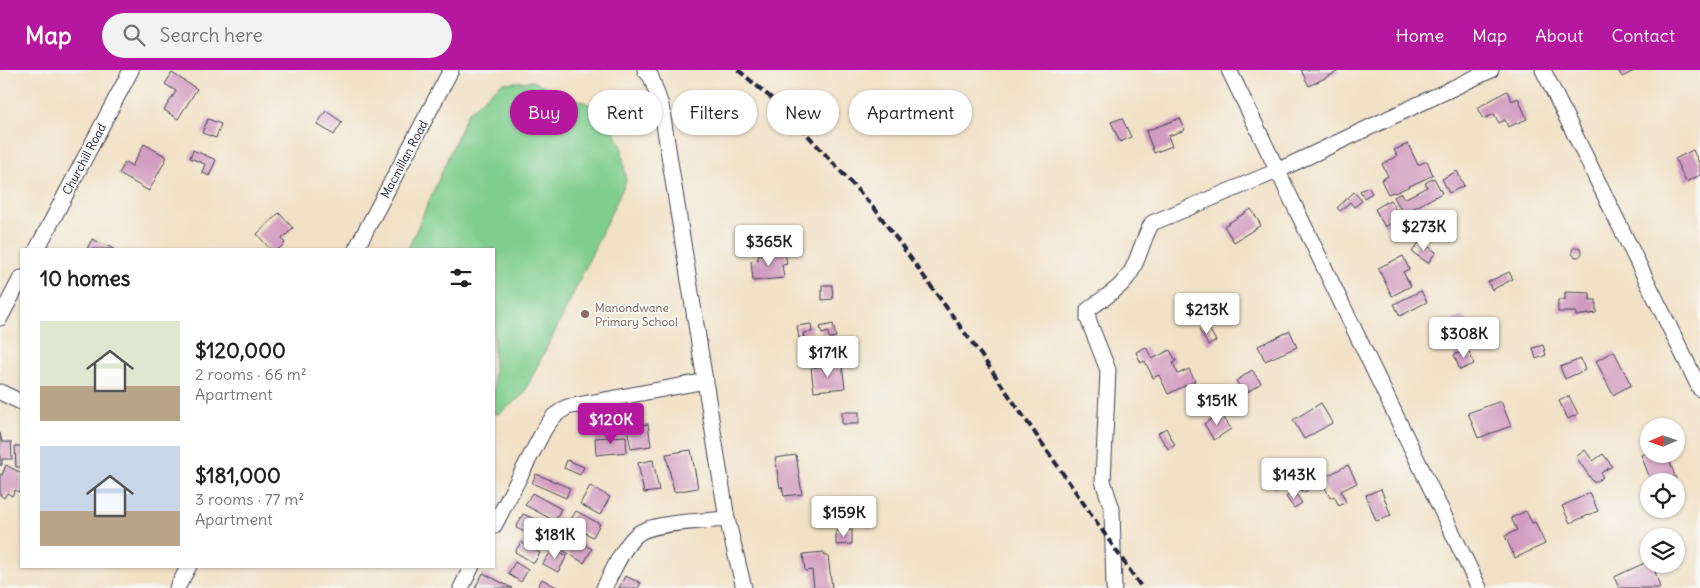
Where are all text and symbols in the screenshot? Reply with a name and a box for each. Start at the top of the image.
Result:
search box [102,13,452,58]
text: Map [25,20,72,50]
icon: search [120,21,148,49]
text: Search here [160,23,263,47]
text: Home [1396,24,1444,47]
text: Map [1472,24,1507,47]
text: About [1535,24,1583,47]
text: Contact [1611,24,1675,47]
chip: Buy [510,90,578,135]
chip: Rent [588,90,662,135]
chip: Filters [672,90,757,135]
chip: New [767,90,839,135]
chip: Apartment [849,90,972,135]
street label: Macmillan Road [377,118,431,200]
street label: Churchill Road [59,121,109,197]
pin: $273K [1389,210,1459,252]
text: $273K [1402,216,1446,236]
pin: $365K [734,224,804,267]
text: $365K [746,231,792,251]
icon: filters [447,264,475,292]
text: 10 homes [40,265,130,292]
pin: $213K [1172,292,1242,335]
text: $213K [1186,299,1228,319]
place label: Manondwane Primary School [595,300,678,329]
marker: Manondwane Primary School [579,308,591,320]
pin: $308K [1429,316,1499,359]
text: $308K [1440,323,1488,343]
pin: $171K [793,336,863,378]
text: $120,000 [195,337,286,364]
icon: home [80,341,140,401]
text: $171K [808,342,848,362]
text: 2 rooms · 66 m² [195,364,307,384]
text: Apartment [195,384,273,404]
pin: $151K [1182,384,1252,426]
text: $151K [1197,390,1237,410]
pin: $120K [576,402,646,445]
text: $120K [589,409,633,429]
north arrow [1640,418,1685,462]
map controls [1640,418,1685,573]
pin: $143K [1259,458,1329,500]
text: $181,000 [195,462,281,489]
text: $143K [1272,464,1316,484]
icon: home [80,466,140,526]
button: locate [1640,473,1685,518]
text: 3 rooms · 77 m² [195,489,304,509]
pin: $159K [809,496,879,538]
text: $159K [822,502,866,522]
text: Apartment [195,509,273,529]
pin: $181K [520,518,590,560]
text: $181K [535,524,575,544]
button: layers [1640,528,1685,573]

